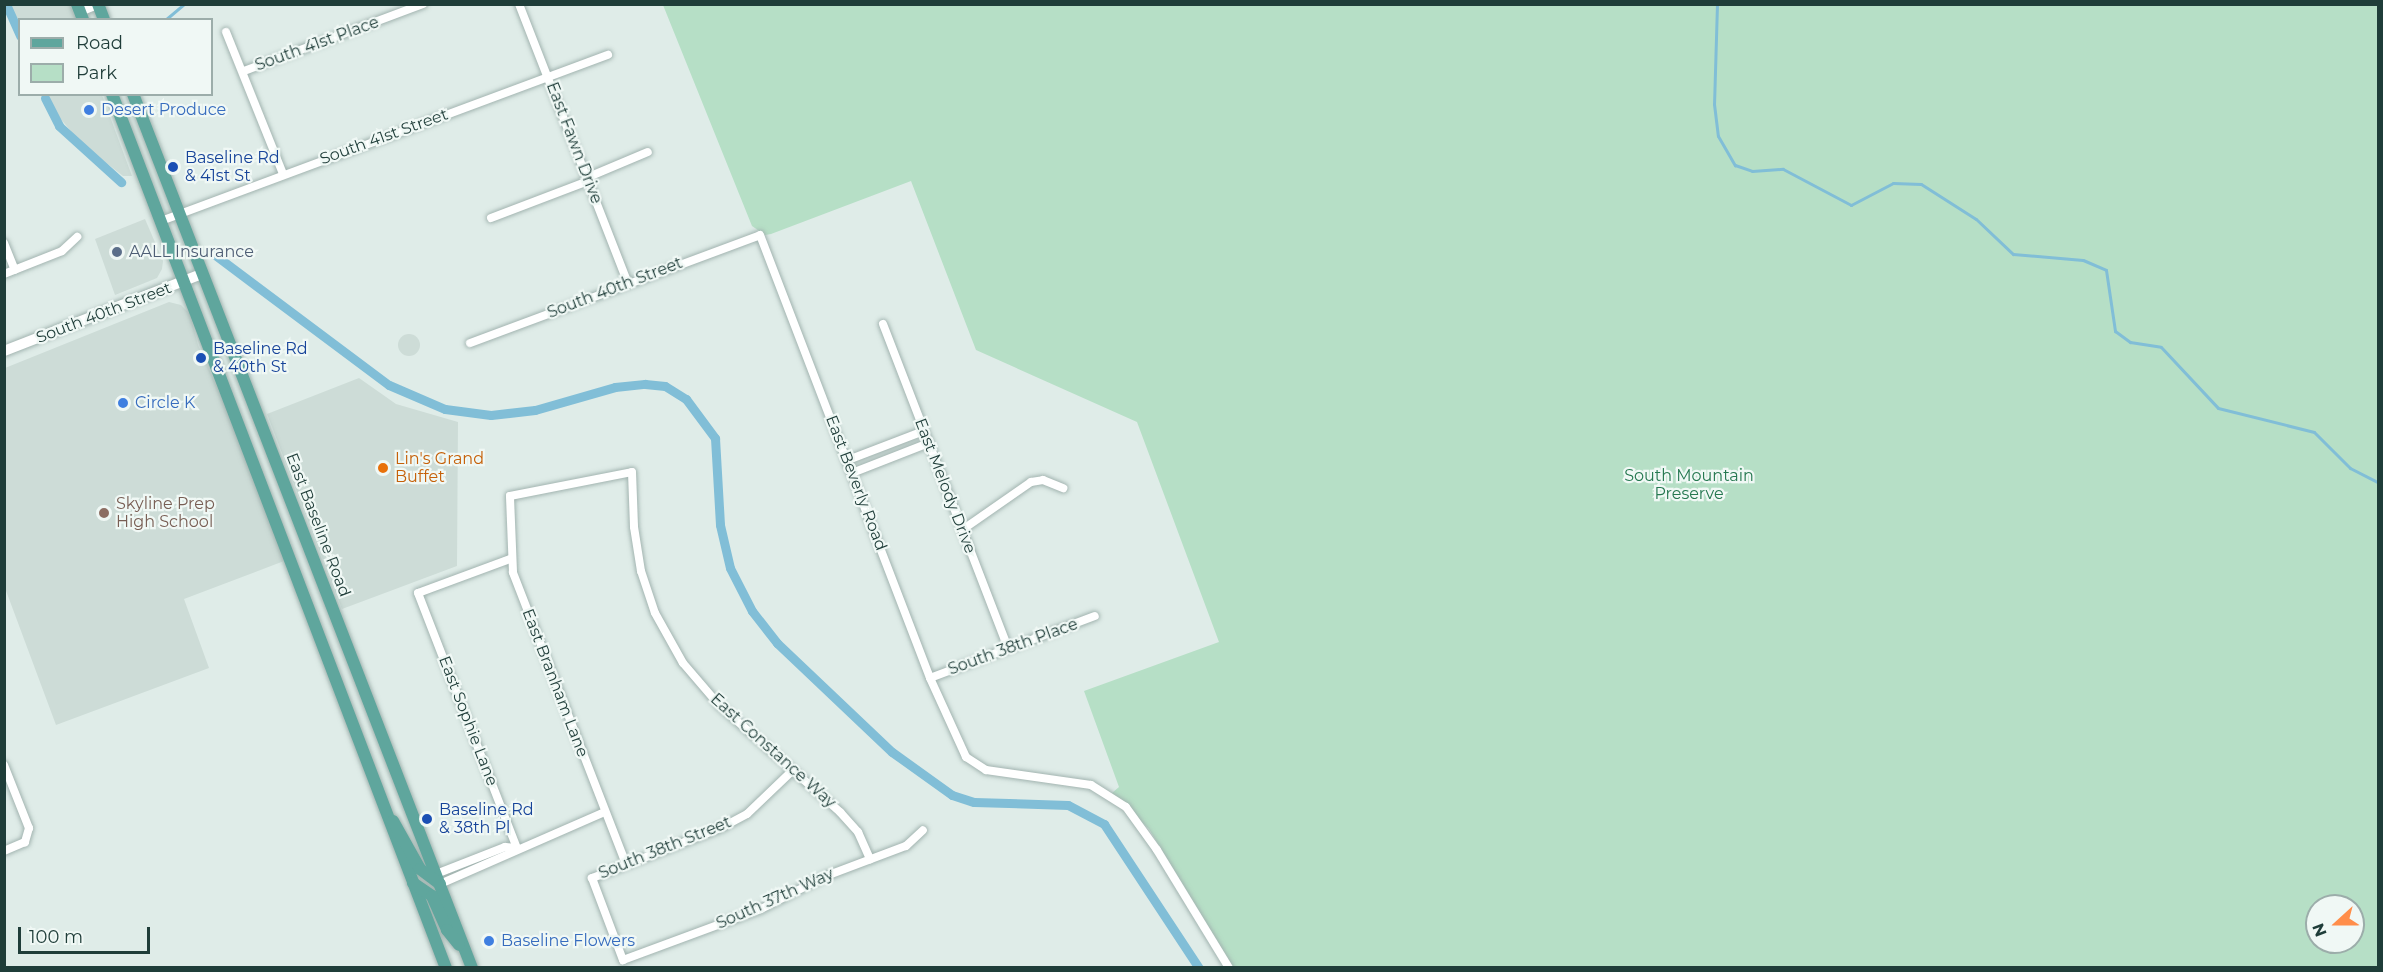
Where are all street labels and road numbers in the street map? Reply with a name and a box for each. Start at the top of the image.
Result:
street label: South 41st Place [252,13,382,75]
street label: East Fawn Drive [542,80,606,206]
street label: South 41st Street [317,105,451,169]
street label: South 40th Street [545,253,685,323]
street label: South 40th Street [34,278,174,348]
street label: East Beverly Road [821,413,891,553]
street label: East Melody Drive [910,416,980,556]
street label: East Baseline Road [282,450,354,600]
street label: East Branham Lane [518,606,592,760]
street label: South 38th Place [946,615,1080,679]
street label: East Sophie Lane [434,653,502,789]
street label: East Constance Way [706,690,840,812]
street label: South 38th Street [596,813,734,883]
street label: South 37th Way [713,865,837,933]

